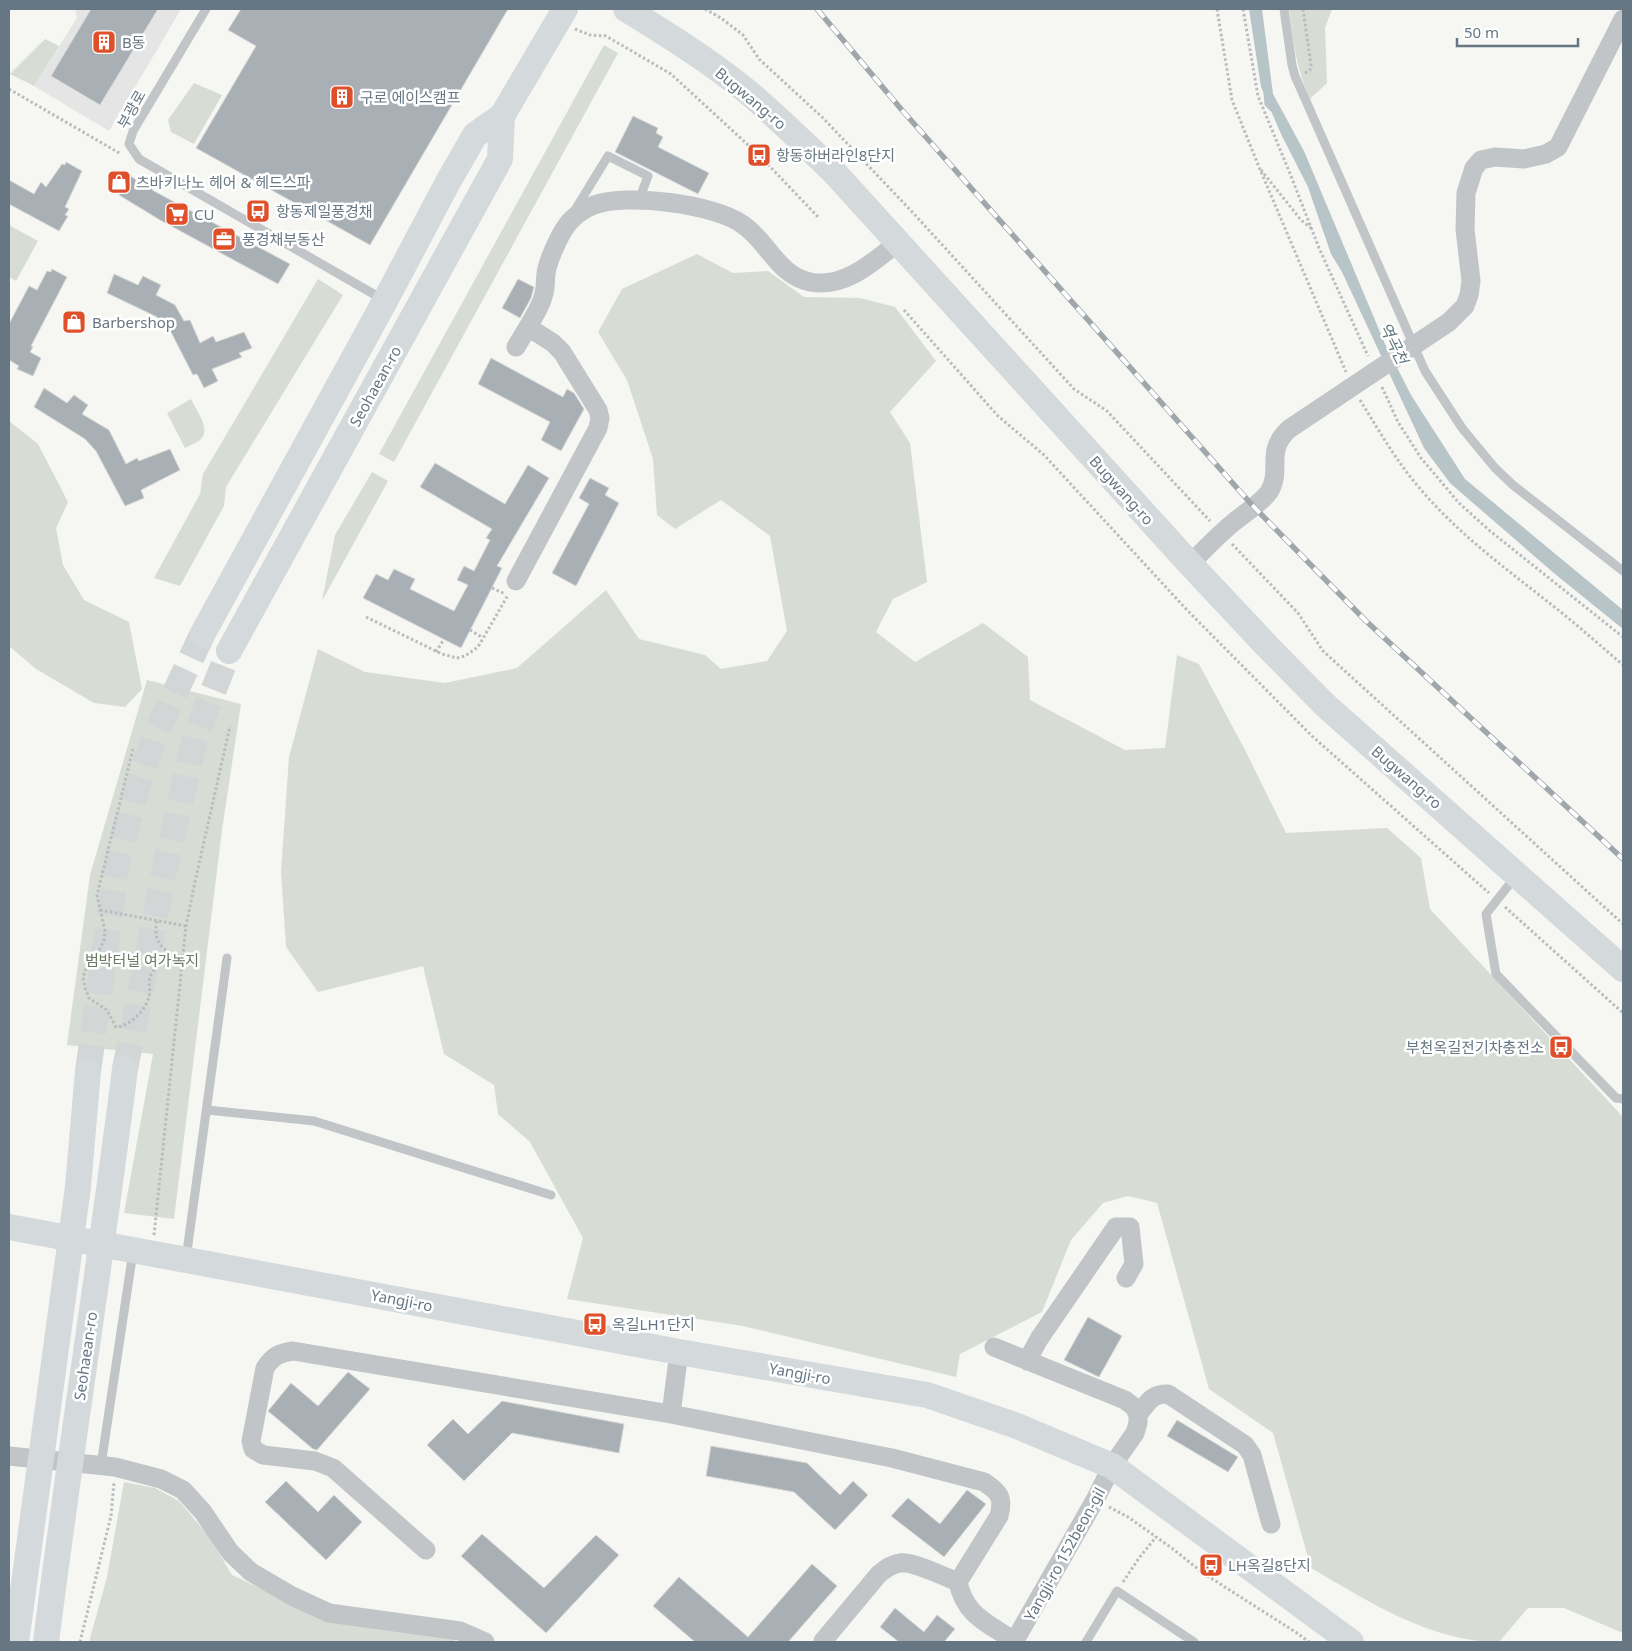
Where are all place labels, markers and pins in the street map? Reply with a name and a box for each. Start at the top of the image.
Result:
building icon: B동 [91,29,117,55]
place label: B동 [122,32,146,52]
building icon: 구로 에이스캠프 [329,84,355,110]
place label: 구로 에이스캠프 [360,87,461,107]
bus stop icon: 항동하버라인8단지 [746,142,772,168]
place label: 항동하버라인8단지 [776,145,895,165]
shop icon: 츠바키나노 헤어 & 헤드스파 [106,169,132,195]
place label: 츠바키나노 헤어 & 헤드스파 [136,172,311,192]
bus stop icon: 항동제일풍경채 [245,198,271,224]
supermarket icon: CU [164,201,190,227]
place label: 항동제일풍경채 [276,201,373,221]
place label: CU [194,204,214,224]
office icon: 풍경채부동산 [211,226,237,252]
place label: 풍경채부동산 [242,229,325,249]
shop icon: Barbershop [61,309,87,335]
place label: Barbershop [92,312,175,332]
bus stop icon: 부천옥길전기차충전소 [1548,1034,1574,1060]
place label: 부천옥길전기차충전소 [1406,1037,1544,1057]
bus stop icon: 옥길LH1단지 [582,1311,608,1337]
place label: 옥길LH1단지 [612,1314,695,1334]
bus stop icon: LH옥길8단지 [1198,1552,1224,1578]
place label: LH옥길8단지 [1228,1555,1311,1575]

